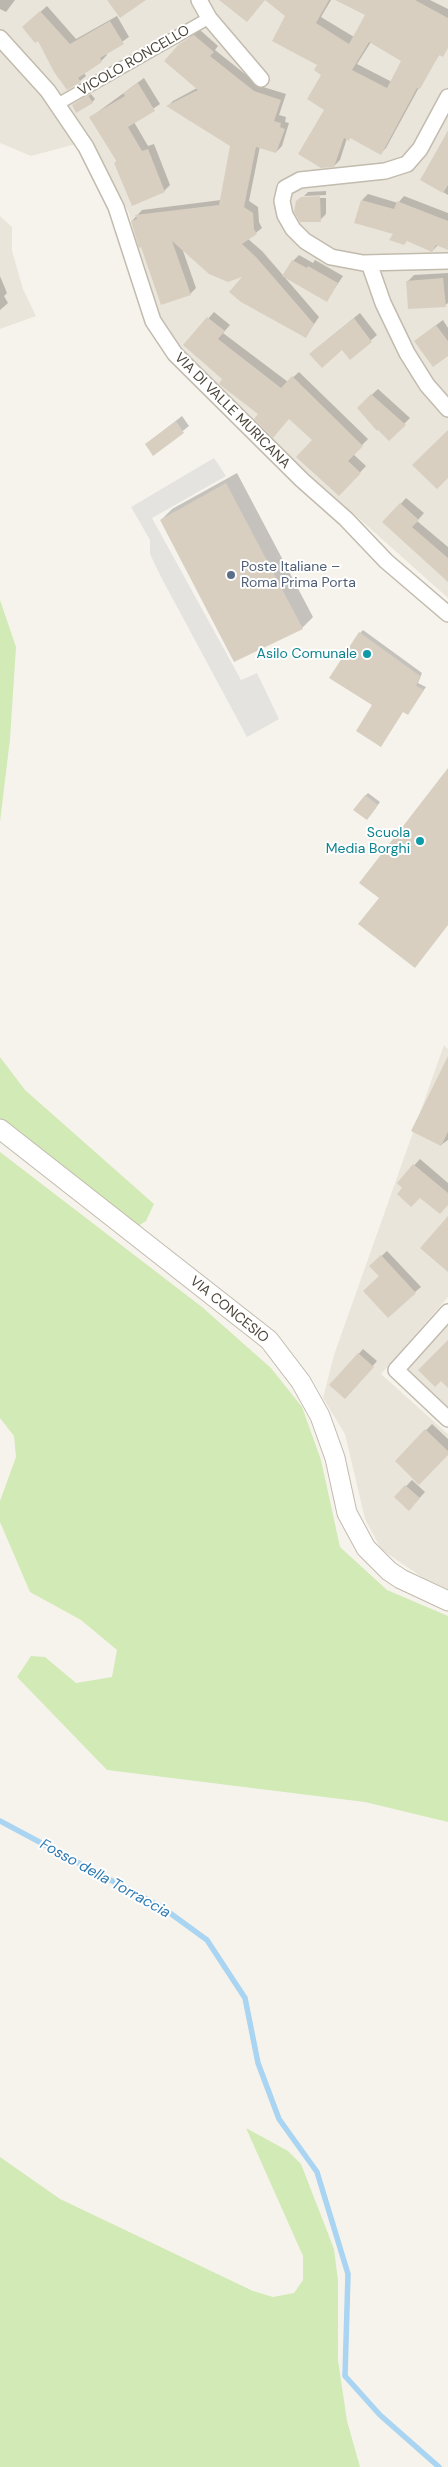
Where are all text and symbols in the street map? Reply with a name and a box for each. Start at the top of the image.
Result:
street label: VICOLO RONCELLO [75,22,193,100]
street label: VIA DI VALLE MURICANA [171,350,293,472]
place label: Poste Italiane – Roma Prima Porta [241,559,356,592]
marker: Poste Italiane – Roma Prima Porta [225,569,237,581]
place label: Asilo Comunale [257,646,357,662]
marker: Asilo Comunale [361,648,373,660]
place label: Scuola Media Borghi [326,825,410,858]
marker: Scuola Media Borghi [414,835,426,847]
street label: VIA CONCESIO [186,1273,272,1347]
water label: Fosso della Torraccia [37,1836,173,1922]

